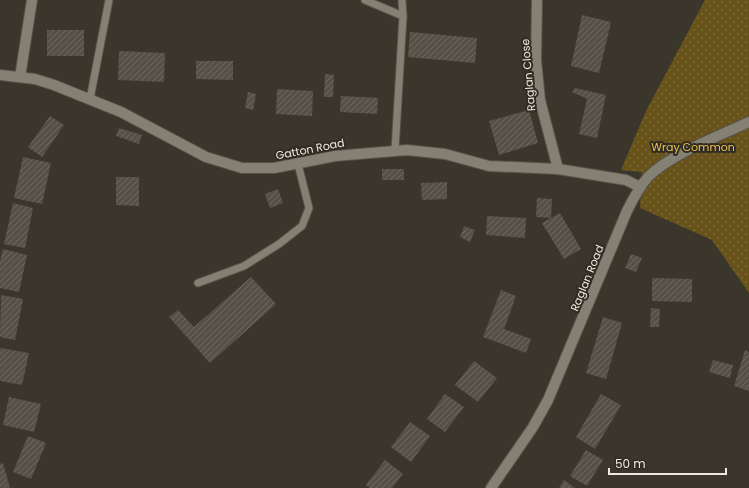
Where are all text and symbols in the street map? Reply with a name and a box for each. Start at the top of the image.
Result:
street label: Raglan Close [517,38,539,112]
street label: Gatton Road [274,135,346,163]
park label: Wray Common [651,139,735,155]
street label: Raglan Road [566,242,608,314]
scale bar [609,450,726,476]
text: 50 m [615,455,646,472]

